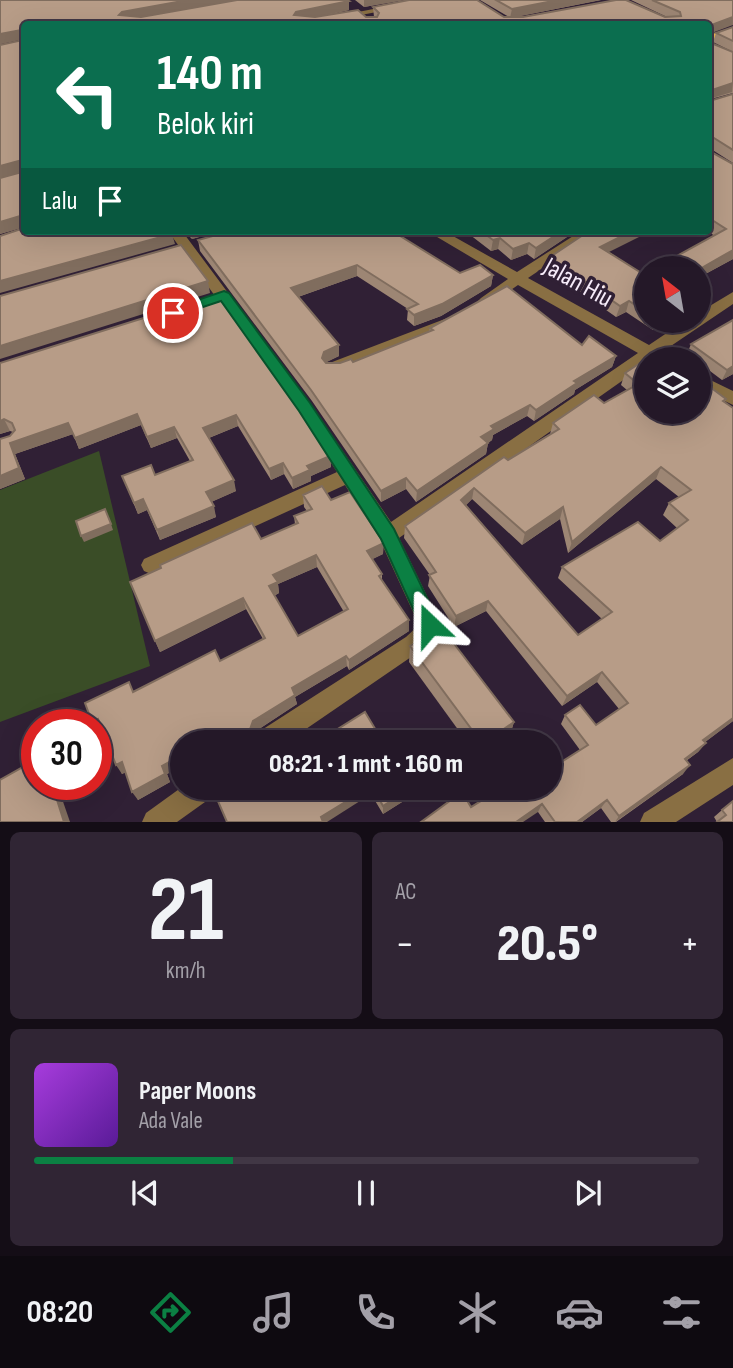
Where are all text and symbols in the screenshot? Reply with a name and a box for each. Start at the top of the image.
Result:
text: 140 m [157,45,263,104]
icon: left [42,49,133,140]
text: Belok kiri [157,105,254,144]
icon: arrive [91,182,129,220]
text: Lalu [42,186,77,217]
street label: Jalan Hiu [537,251,618,315]
north arrow [634,256,710,332]
map controls [634,256,711,424]
pin [143,283,203,343]
icon: arrive [154,294,192,332]
button: layers [634,347,711,424]
position arrow [393,588,467,662]
speed limit sign: 30 [21,709,112,800]
text: 08:21 · 1 mnt · 160 m [269,749,463,780]
text: 21 [148,857,224,966]
text: AC [396,878,416,906]
text: 20.5° [497,913,598,976]
text: − [396,922,414,967]
text: + [680,922,699,967]
text: km/h [166,957,206,985]
text: Paper Moons [139,1076,256,1107]
text: Ada Vale [139,1107,203,1135]
icon: previous [126,1174,164,1212]
icon: pause [347,1174,385,1212]
icon: next [569,1174,607,1212]
icon: directions [146,1288,195,1337]
icon: music [249,1288,298,1337]
icon: phone [351,1288,400,1337]
icon: climate [453,1288,502,1337]
icon: car [555,1288,604,1337]
icon: filters [657,1288,706,1337]
text: 08:20 [27,1293,93,1332]

